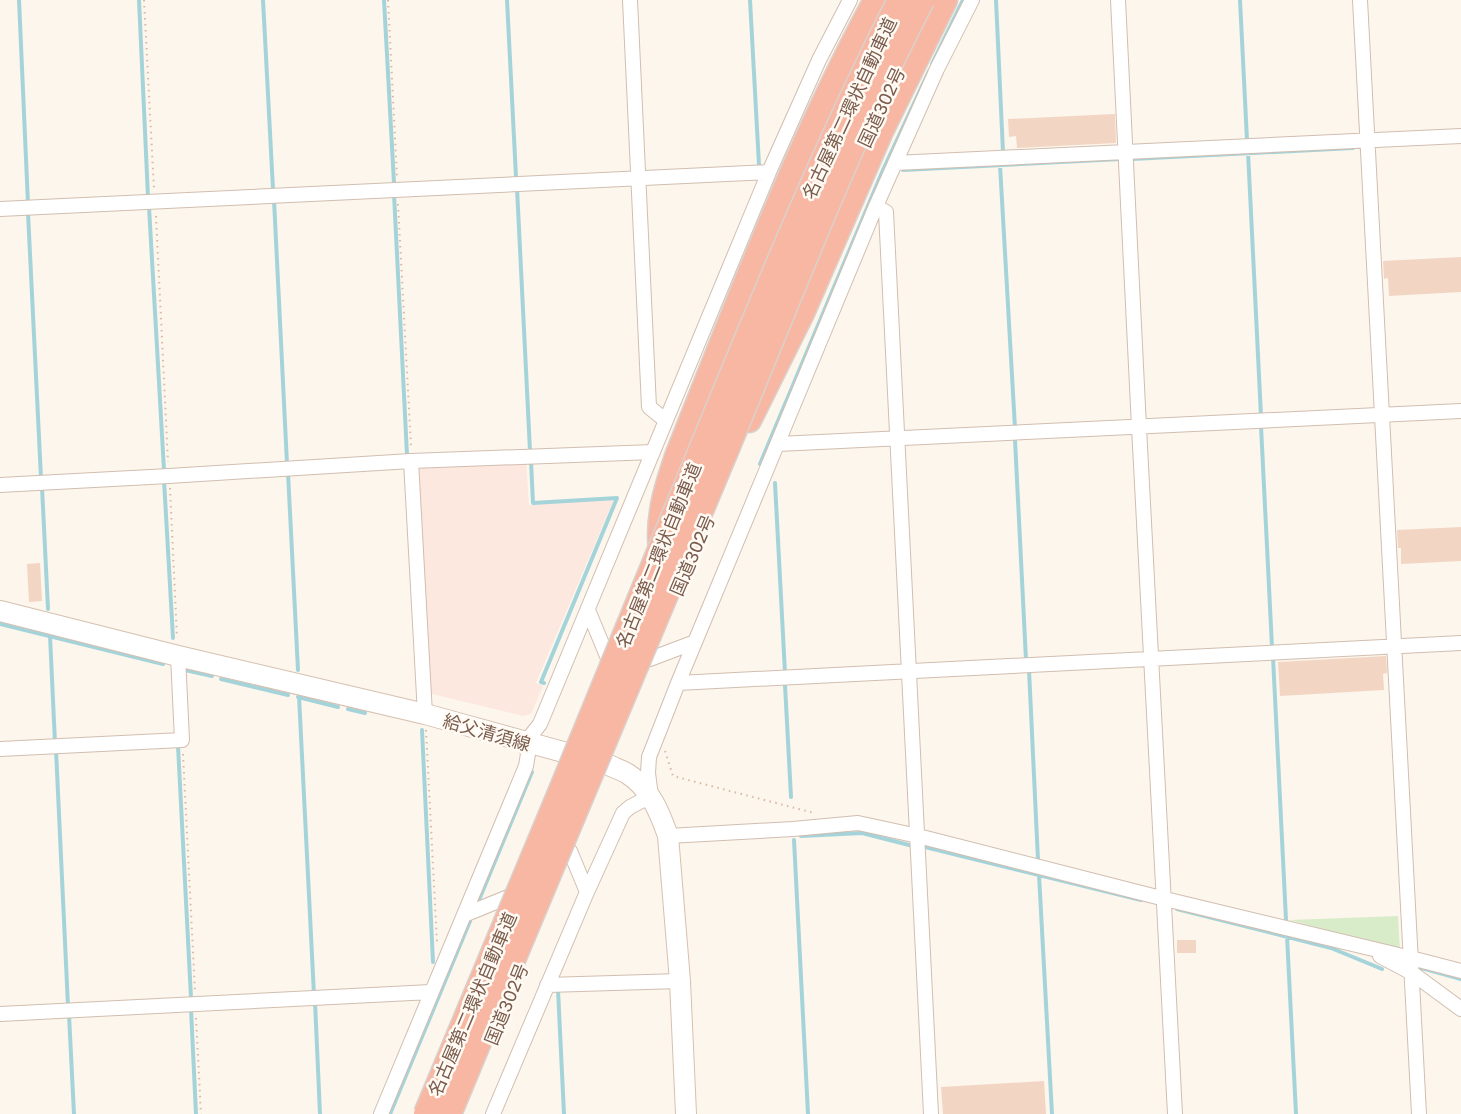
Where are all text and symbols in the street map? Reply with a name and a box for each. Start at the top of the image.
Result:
street label: 名古屋第二環状自動車道 [797,14,901,202]
street label: 国道302号 [853,63,909,151]
street label: 名古屋第二環状自動車道 [611,459,705,651]
street label: 国道302号 [665,511,719,599]
street label: 給父清須線 [441,709,533,755]
street label: 名古屋第二環状自動車道 [423,909,521,1099]
street label: 国道302号 [480,960,532,1048]

